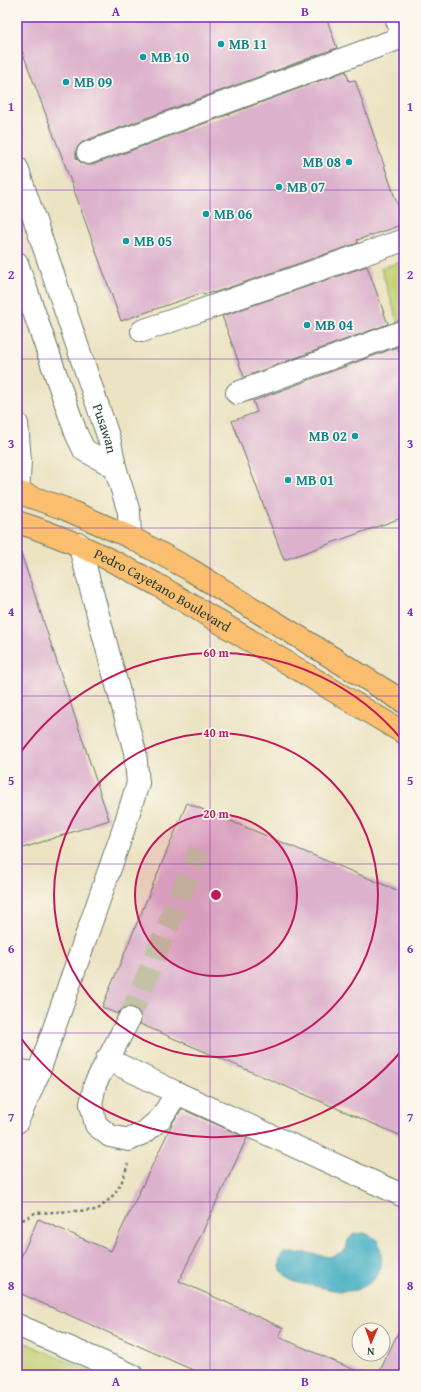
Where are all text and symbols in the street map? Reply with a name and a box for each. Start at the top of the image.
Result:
text: A [112,2,121,21]
text: B [301,2,309,21]
place label: MB 11 [229,34,267,54]
marker: MB 11 [216,39,226,49]
place label: MB 10 [151,47,189,67]
marker: MB 10 [138,52,148,62]
place label: MB 09 [74,72,112,92]
marker: MB 09 [61,77,71,87]
text: 1 [8,97,14,116]
text: 1 [407,97,413,116]
place label: MB 08 [303,152,341,172]
marker: MB 08 [344,157,354,167]
place label: MB 07 [287,177,325,197]
marker: MB 07 [274,182,284,192]
place label: MB 06 [214,204,252,224]
marker: MB 06 [201,209,211,219]
place label: MB 05 [134,231,172,251]
marker: MB 05 [121,236,131,246]
text: 2 [8,265,15,284]
text: 2 [407,265,414,284]
place label: MB 04 [315,315,353,335]
marker: MB 04 [302,320,312,330]
street label: Pusawan [88,401,122,455]
place label: MB 02 [309,426,347,446]
marker: MB 02 [350,431,360,441]
text: 3 [8,434,14,453]
text: 3 [407,434,413,453]
place label: MB 01 [296,470,334,490]
marker: MB 01 [283,475,293,485]
street label: Pedro Cayetano Boulevard [91,543,235,637]
text: 4 [8,602,15,621]
text: 4 [407,602,414,621]
text: 60 m [203,644,229,661]
text: 40 m [203,724,229,741]
text: 5 [8,771,15,790]
text: 5 [407,771,414,790]
text: 20 m [203,805,229,822]
centre of rings [209,888,223,902]
text: 6 [8,939,15,958]
text: 6 [407,939,414,958]
text: 7 [8,1108,15,1127]
text: 7 [407,1108,414,1127]
text: 8 [8,1276,15,1295]
text: 8 [407,1276,414,1295]
north arrow [351,1322,391,1362]
text: N [366,1344,375,1360]
text: A [112,1372,121,1391]
text: B [301,1372,309,1391]

